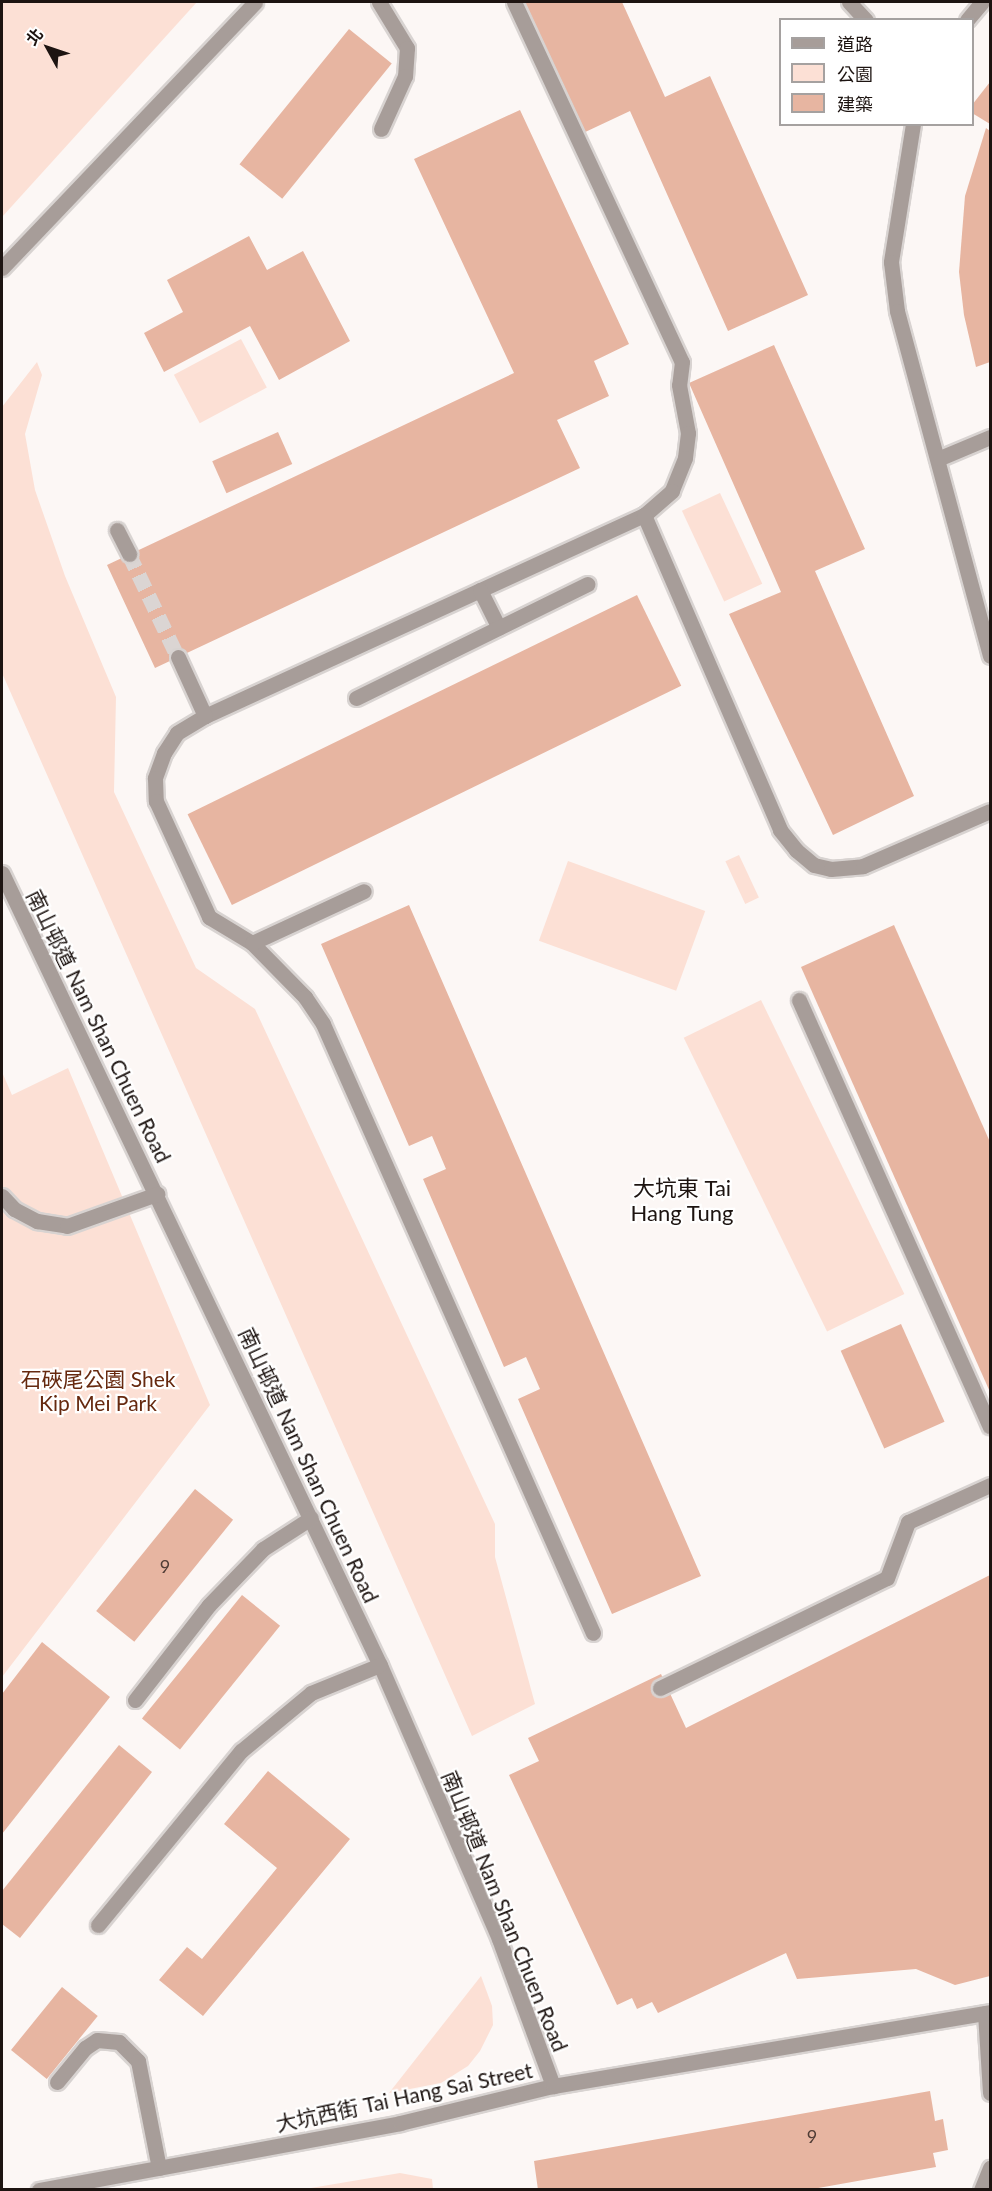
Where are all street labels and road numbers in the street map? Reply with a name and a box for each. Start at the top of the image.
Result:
street label: 南山邨道 Nam Shan Chuen Road [22,885,176,1167]
street label: 南山邨道 Nam Shan Chuen Road [234,1323,384,1607]
street label: 南山邨道 Nam Shan Chuen Road [437,1767,573,2055]
street label: 大坑西街 Tai Hang Sai Street [273,2057,535,2137]

